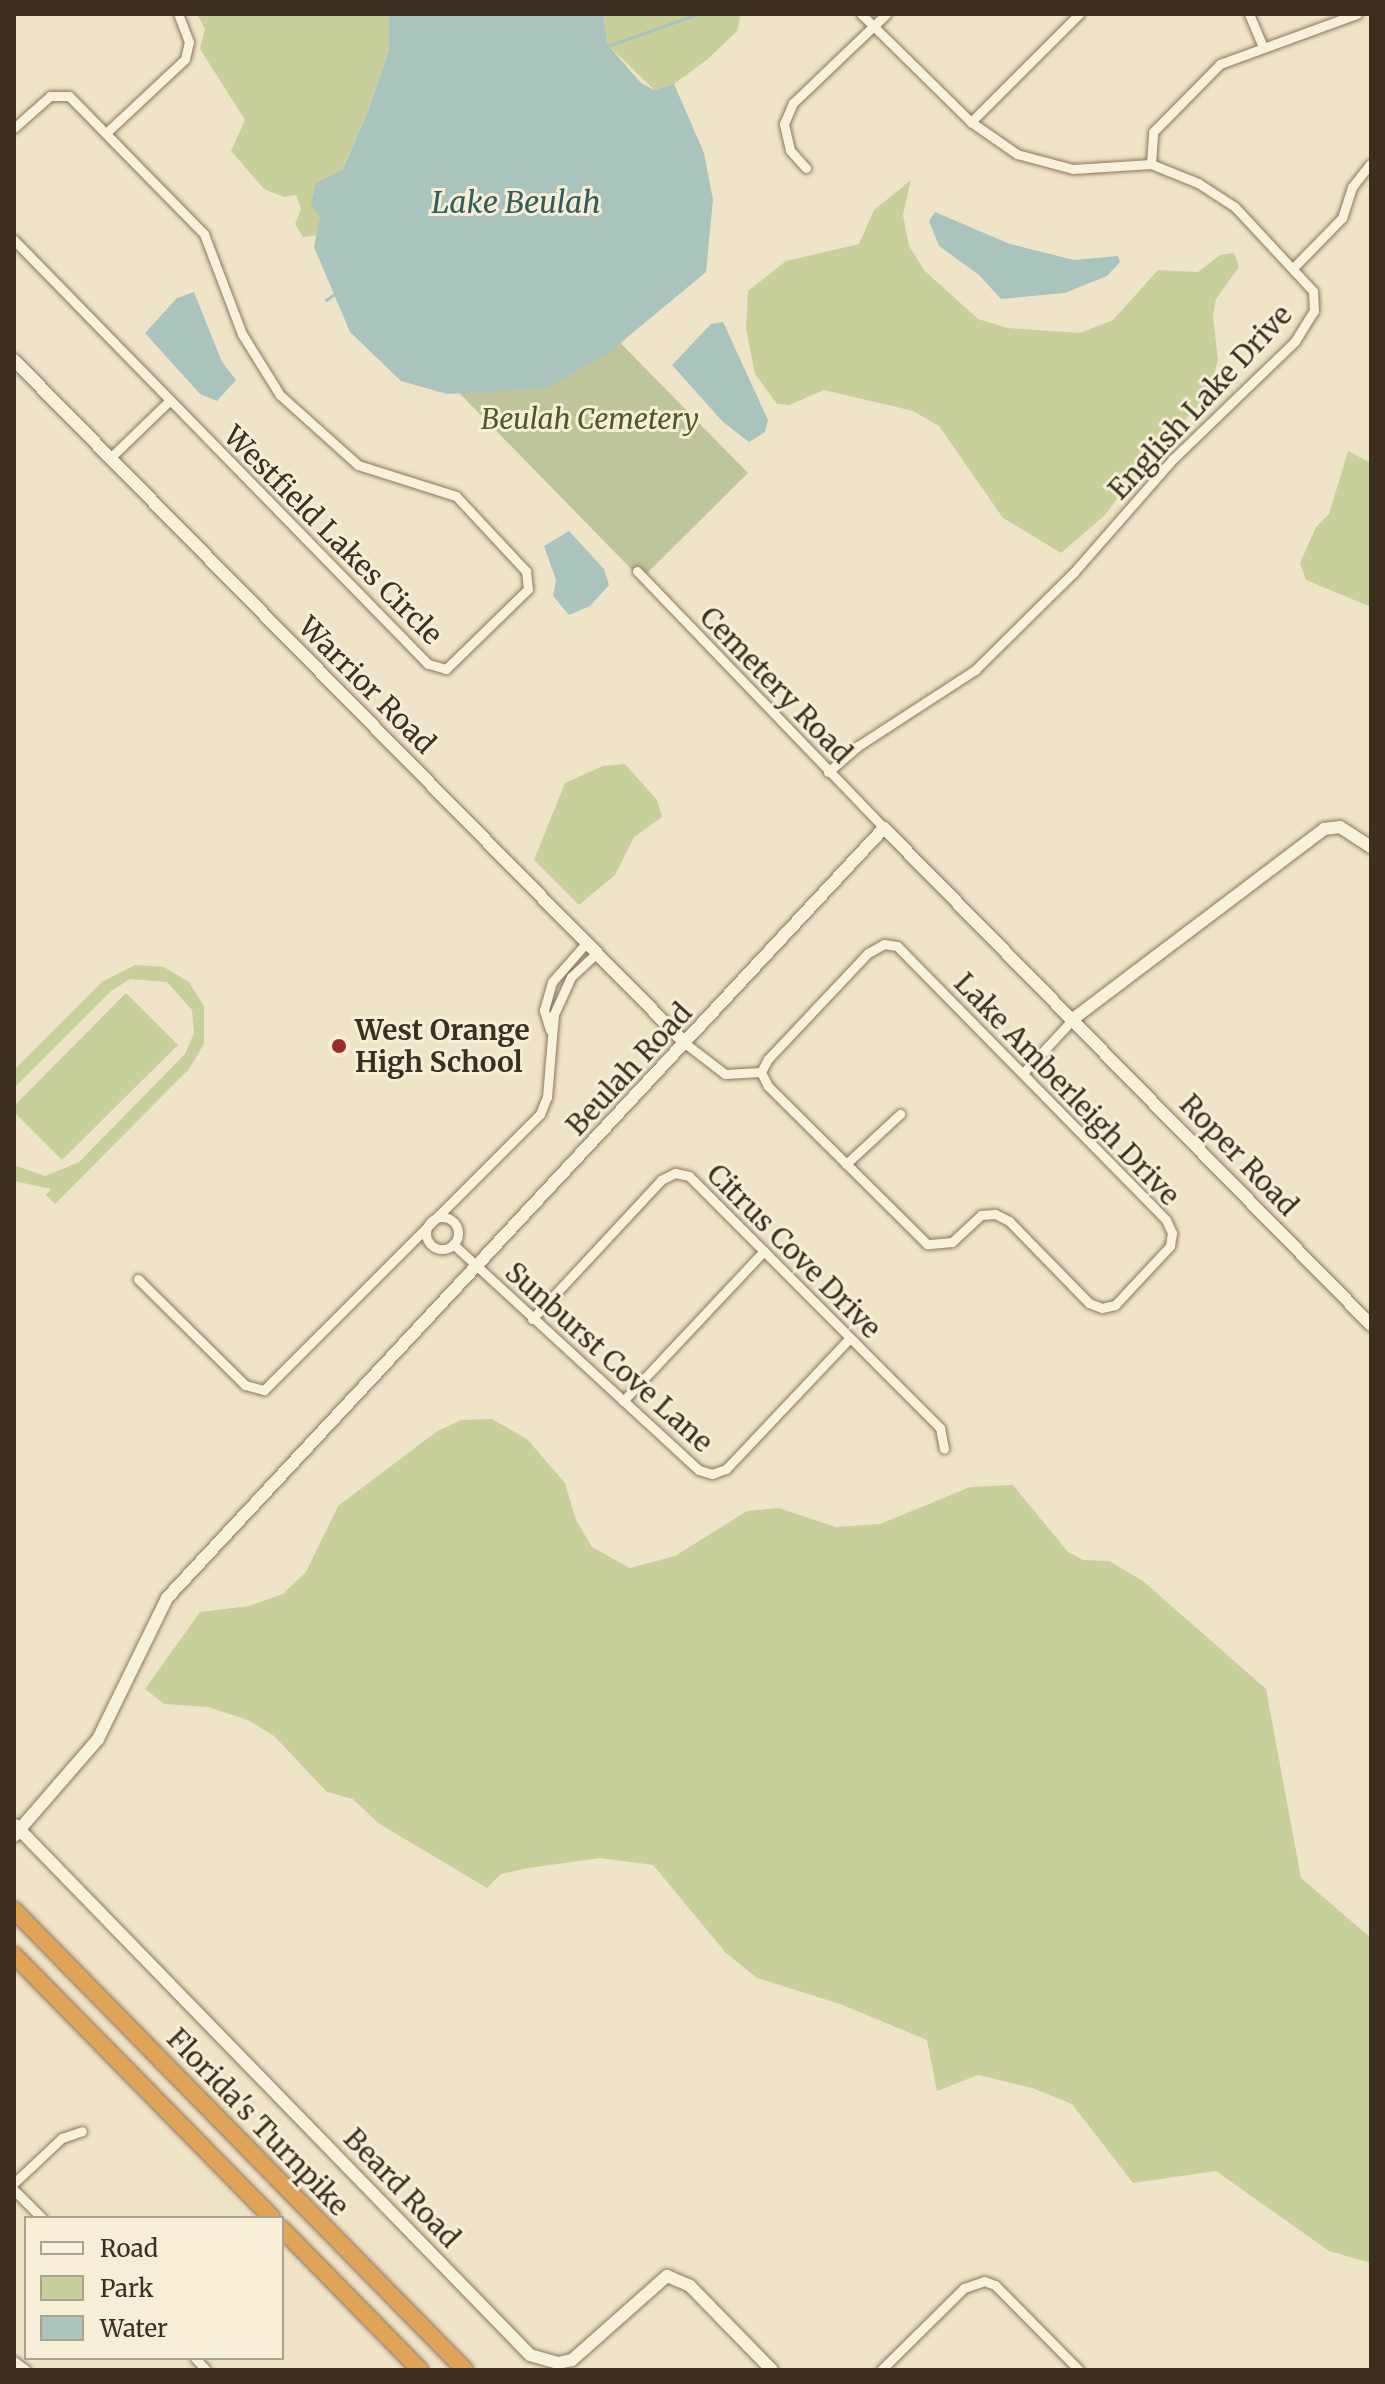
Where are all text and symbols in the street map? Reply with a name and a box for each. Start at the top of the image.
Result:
water label: Lake Beulah [431,184,601,220]
street label: English Lake Drive [1101,298,1299,506]
park label: Beulah Cemetery [481,402,699,436]
street label: Westfield Lakes Circle [217,419,449,651]
street label: Cemetery Road [693,600,859,770]
street label: Warrior Road [292,610,442,760]
street label: Lake Amberleigh Drive [948,966,1186,1212]
street label: Beulah Road [559,996,699,1142]
place label: West Orange High School [355,1013,530,1079]
marker: West Orange High School [330,1037,348,1055]
street label: Roper Road [1173,1087,1305,1223]
street label: Citrus Cove Drive [700,1157,888,1345]
street label: Sunburst Cove Lane [498,1255,720,1459]
street label: Florida's Turnpike [160,2022,356,2222]
street label: Beard Road [337,2122,467,2254]
legend [24,2216,284,2360]
text: Road [100,2233,158,2264]
text: Park [100,2273,153,2304]
text: Water [100,2313,168,2344]

